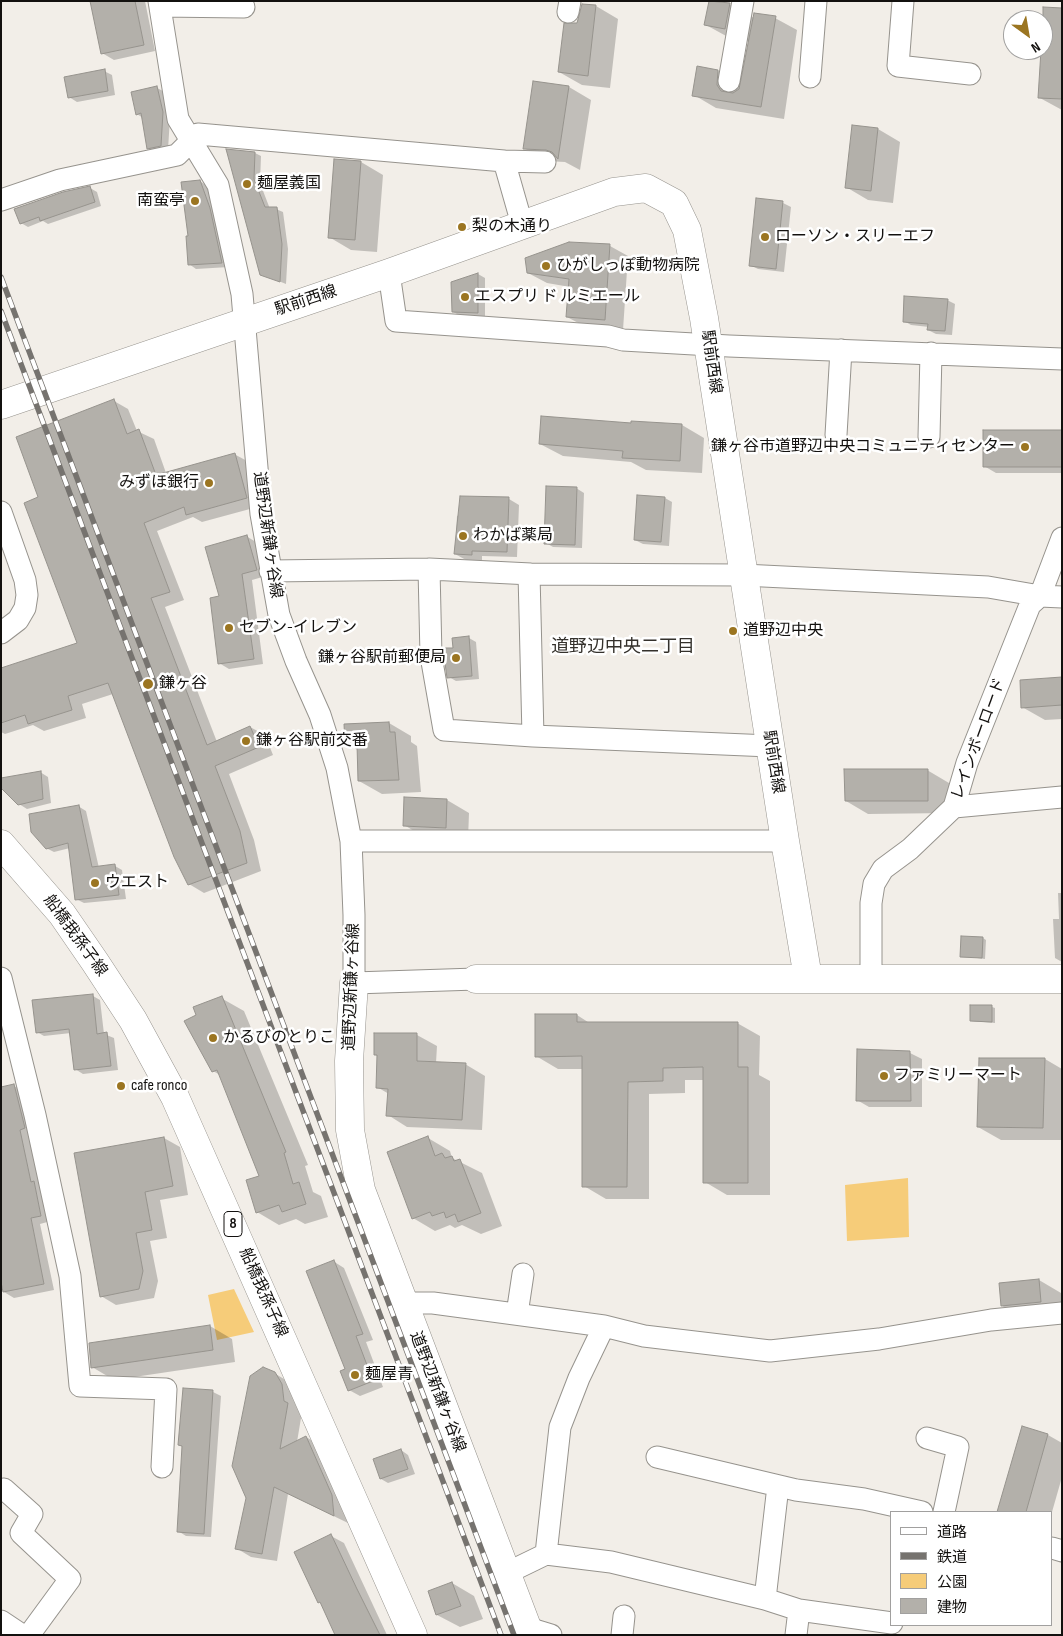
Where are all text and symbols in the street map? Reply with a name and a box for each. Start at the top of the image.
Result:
north arrow [1003,10,1053,60]
text: N [1028,38,1043,56]
place label: 麺屋義国 [257,174,321,194]
marker: 麺屋義国 [241,178,253,190]
place label: 南蛮亭 [137,191,185,211]
marker: 南蛮亭 [189,195,201,207]
place label: 梨の木通り [472,217,552,237]
marker: 梨の木通り [456,221,468,233]
place label: ローソン・スリーエフ [775,227,935,247]
marker: ローソン・スリーエフ [759,231,771,243]
place label: ひがしっぽ動物病院 [556,256,700,276]
marker: ひがしっぽ動物病院 [540,260,552,272]
street label: 駅前西線 [273,282,339,320]
place label: エスプリ ド ルミエール [475,287,640,307]
marker: エスプリ ド ルミエール [459,291,471,303]
street label: 駅前西線 [697,329,725,395]
place label: 鎌ヶ谷市道野辺中央コミュニティセンター [711,437,1015,457]
marker: 鎌ヶ谷市道野辺中央コミュニティセンター [1019,441,1031,453]
street label: 道野辺新鎌ヶ谷線 [249,470,285,600]
place label: みずほ銀行 [119,473,199,493]
marker: みずほ銀行 [203,477,215,489]
place label: わかば薬局 [473,526,553,546]
marker: わかば薬局 [457,530,469,542]
place label: セブン-イレブン [239,618,357,638]
place label: 道野辺中央 [743,621,823,641]
marker: セブン-イレブン [223,622,235,634]
marker: 道野辺中央 [727,625,739,637]
district label: 道野辺中央二丁目 [551,636,695,658]
place label: 鎌ヶ谷駅前郵便局 [318,648,446,668]
marker: 鎌ヶ谷駅前郵便局 [450,652,462,664]
place label: 鎌ヶ谷 [159,674,207,694]
street label: レインボーロード [948,676,1010,802]
marker: 鎌ヶ谷 [141,677,155,691]
street label: 駅前西線 [759,729,787,795]
place label: 鎌ヶ谷駅前交番 [256,731,368,751]
marker: 鎌ヶ谷駅前交番 [240,735,252,747]
place label: ウエスト [105,873,169,893]
marker: ウエスト [89,877,101,889]
street label: 船橋我孫子線 [39,892,111,980]
street label: 道野辺新鎌ヶ谷線 [340,923,364,1051]
place label: かるびのとりこ [223,1028,335,1048]
marker: かるびのとりこ [207,1032,219,1044]
place label: ファミリーマート [894,1066,1022,1086]
marker: ファミリーマート [878,1070,890,1082]
place label: cafe ronco [131,1076,187,1096]
marker: cafe ronco [115,1080,127,1092]
road number: 8 [224,1212,242,1236]
street label: 船橋我孫子線 [235,1245,291,1341]
street label: 道野辺新鎌ヶ谷線 [405,1329,469,1455]
place label: 麺屋青 [365,1365,413,1385]
marker: 麺屋青 [349,1369,361,1381]
legend [890,1511,1053,1626]
text: 道路 [937,1523,967,1542]
text: 鉄道 [937,1548,967,1567]
text: 公園 [937,1573,967,1592]
text: 建物 [937,1598,967,1617]

